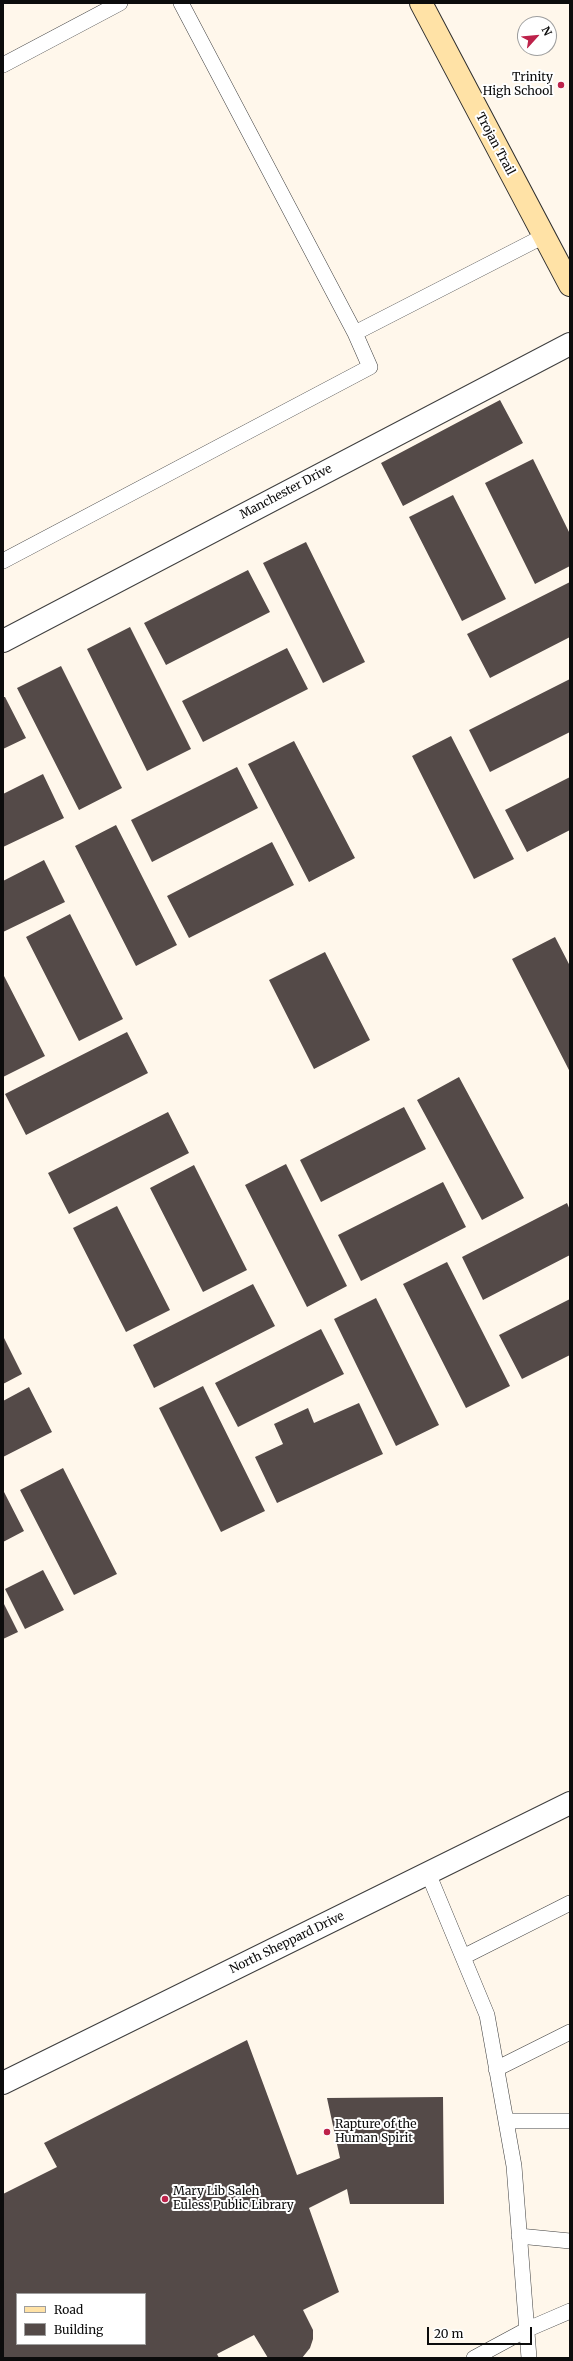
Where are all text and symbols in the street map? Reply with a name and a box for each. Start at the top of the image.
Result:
north arrow [517,16,557,56]
text: N [539,24,555,38]
place label: Trinity High School [483,71,553,99]
marker: Trinity High School [556,80,566,90]
street label: Trojan Trail [473,110,517,178]
street label: Manchester Drive [237,462,335,522]
street label: North Sheppard Drive [227,1909,347,1977]
place label: Rapture of the Human Spirit [335,2118,417,2146]
marker: Rapture of the Human Spirit [322,2127,332,2137]
place label: Mary Lib Saleh Euless Public Library [173,2185,294,2213]
marker: Mary Lib Saleh Euless Public Library [160,2194,170,2204]
legend [16,2293,146,2345]
text: Road [54,2302,83,2317]
scale bar [429,2319,534,2345]
text: Building [54,2322,103,2337]
text: 20 m [434,2326,463,2341]

